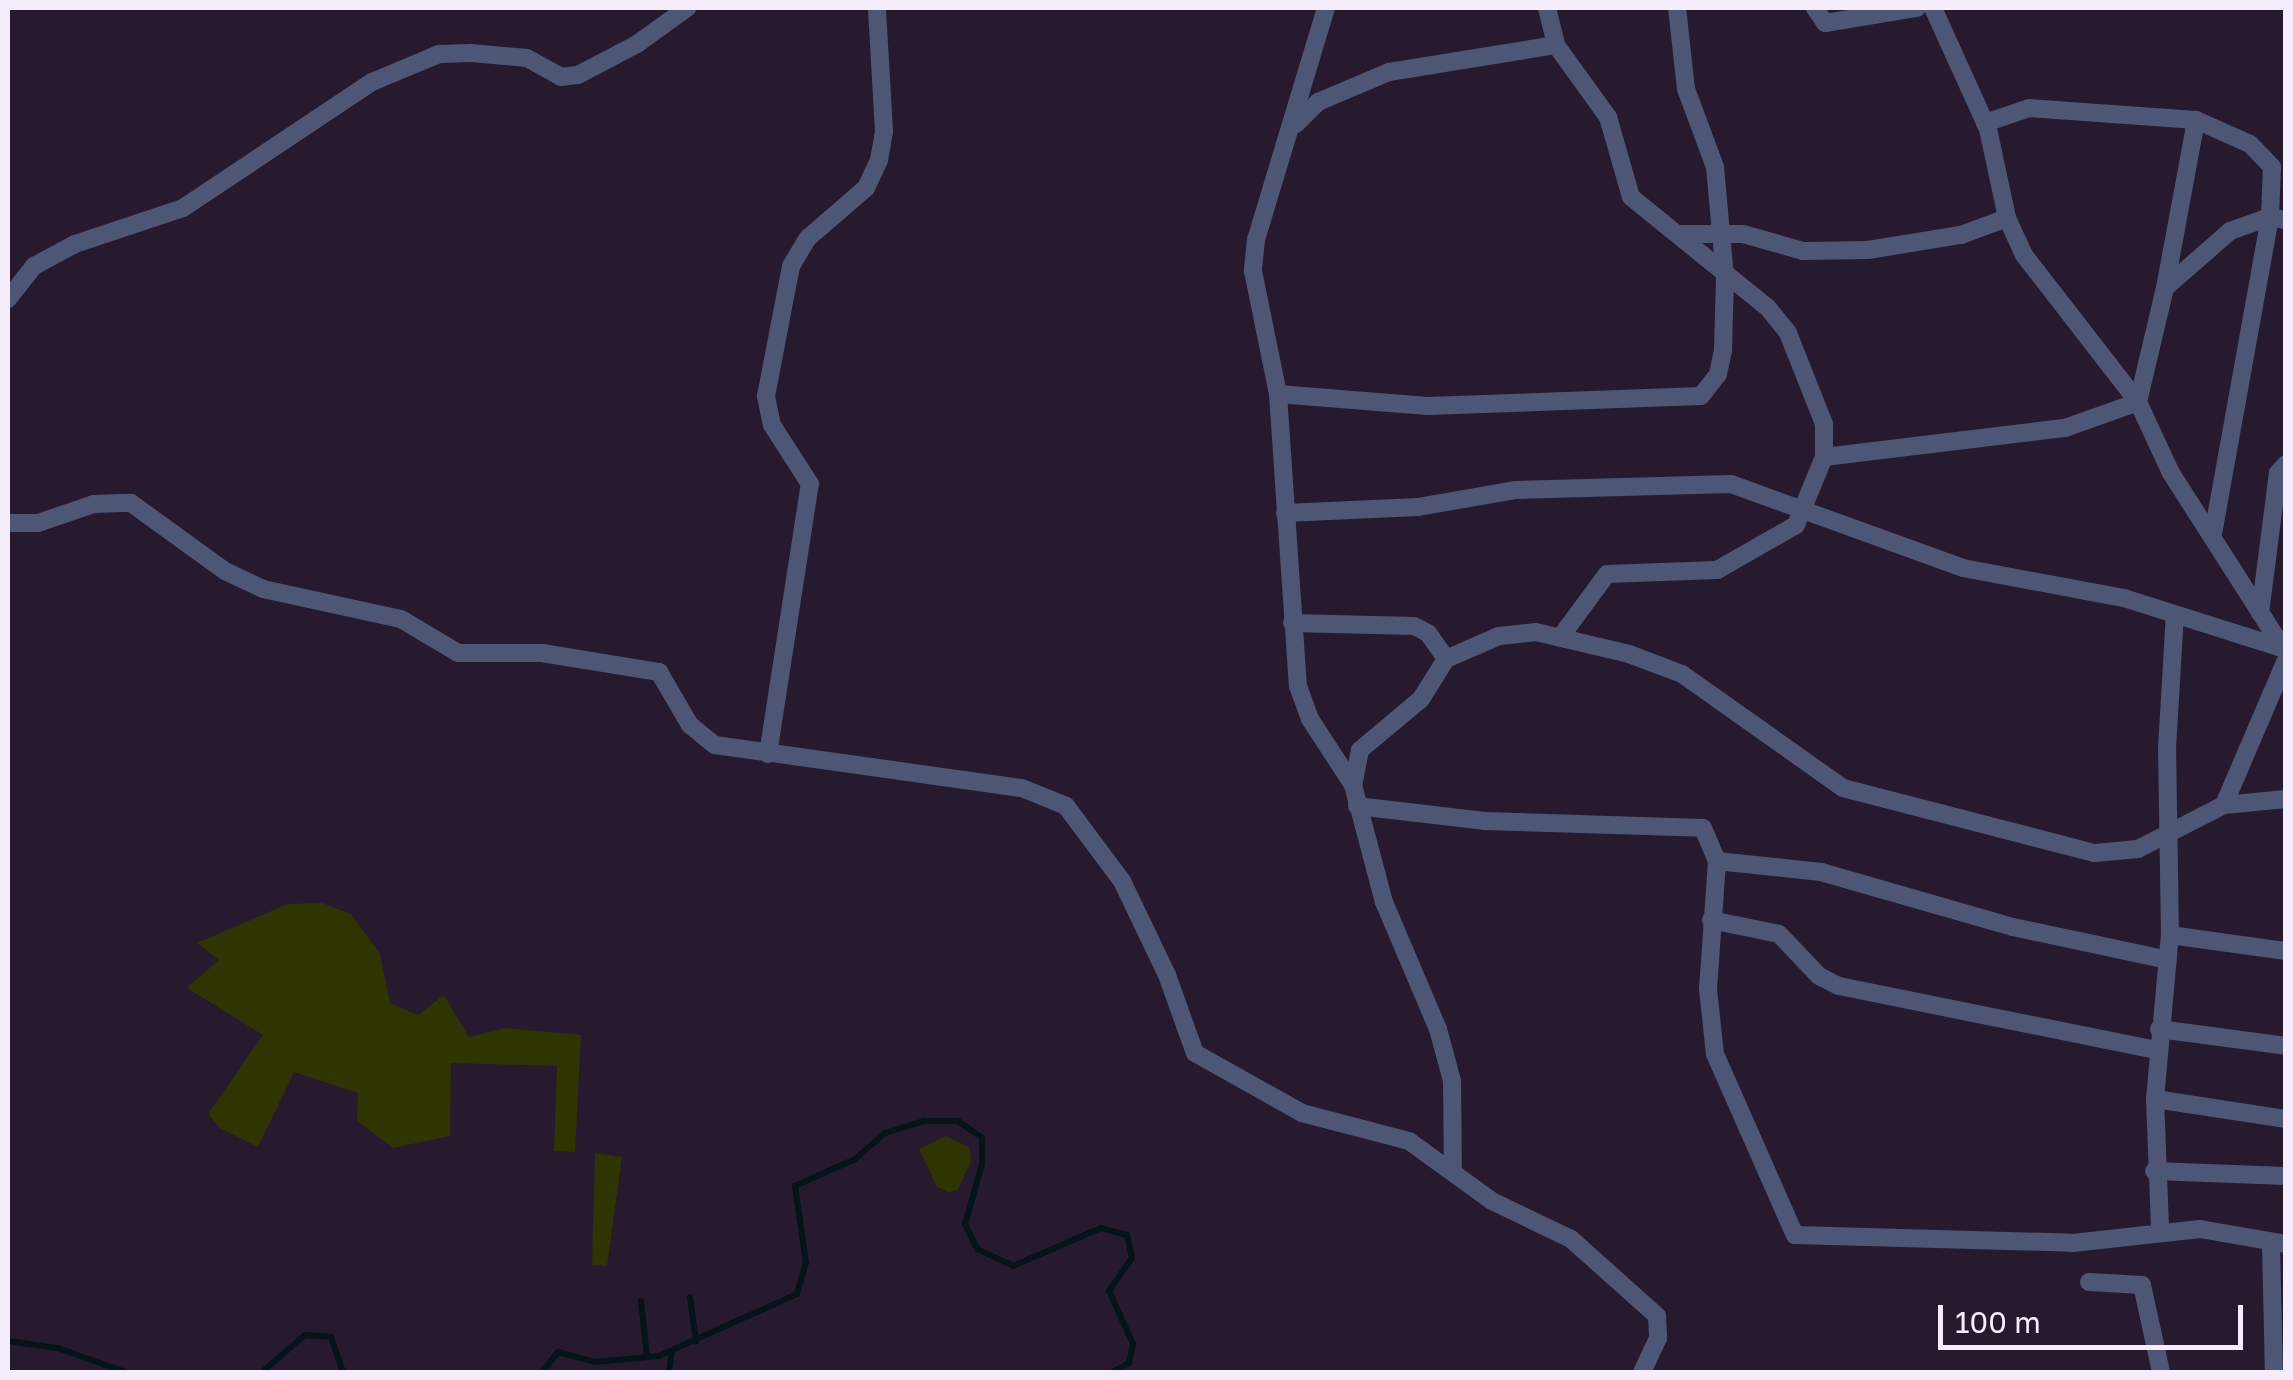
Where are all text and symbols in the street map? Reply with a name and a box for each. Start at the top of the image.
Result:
scale bar [1943,1285,2248,1347]
text: 100 m [1955,1304,2041,1340]

